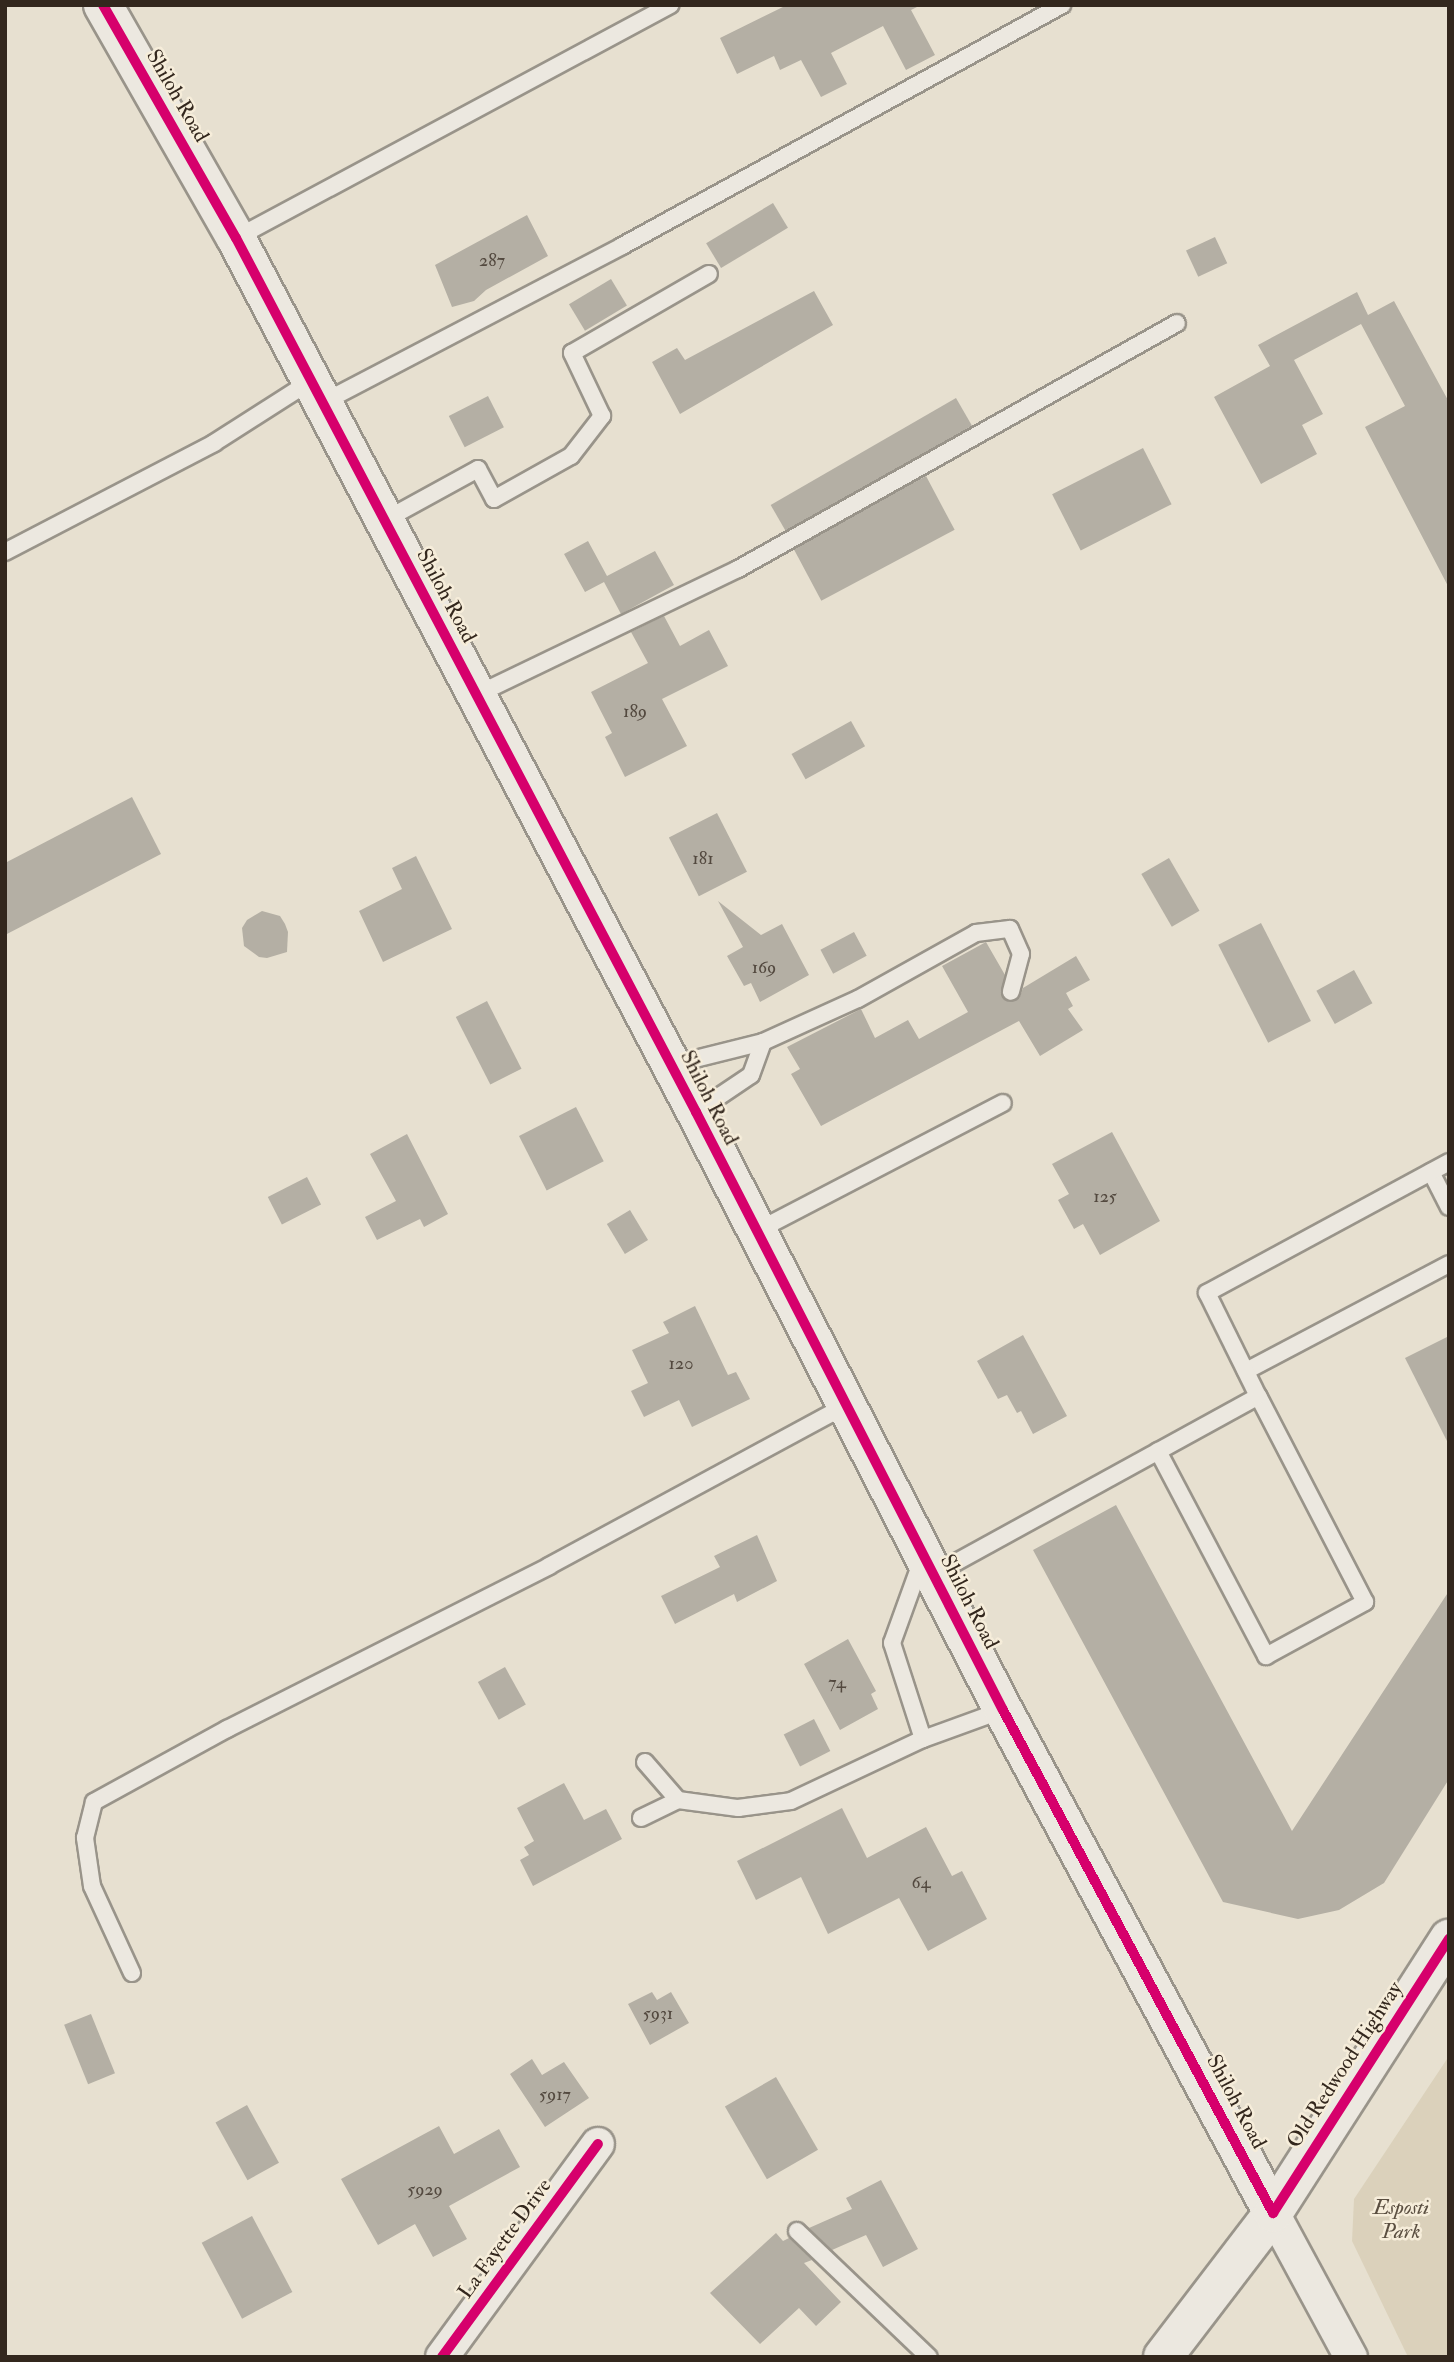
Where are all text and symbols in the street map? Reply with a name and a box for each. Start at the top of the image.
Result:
street label: Shiloh Road [140,45,214,147]
house number: 287 [479,250,505,272]
street label: Shiloh Road [411,545,481,647]
house number: 189 [623,701,647,723]
house number: 181 [692,848,714,870]
house number: 169 [752,957,776,979]
street label: Shiloh Road [674,1046,744,1150]
house number: 125 [1093,1186,1117,1208]
house number: 120 [669,1353,693,1375]
street label: Shiloh Road [934,1550,1004,1654]
house number: 74 [828,1672,846,1694]
house number: 64 [912,1872,930,1894]
street label: Old Redwood Highway [1282,1977,1408,2153]
house number: 5931 [643,2003,673,2025]
street label: Shiloh Road [1201,2051,1271,2153]
house number: 5917 [539,2084,571,2106]
street label: La Fayette Drive [453,2174,557,2304]
house number: 5929 [407,2179,443,2201]
park label: Esposti Park [1373,2195,1429,2245]

